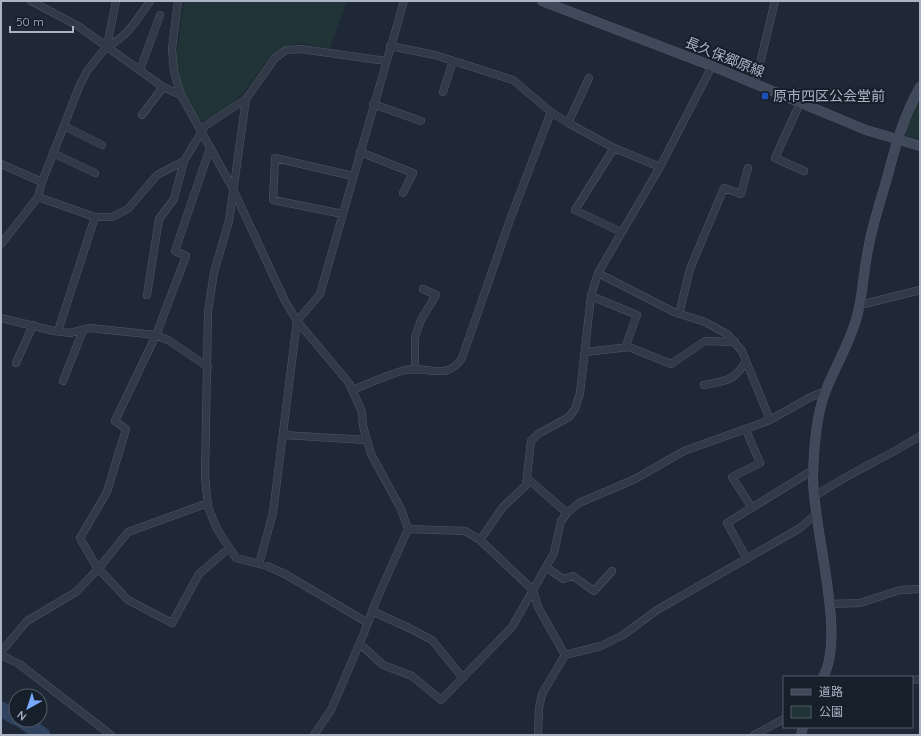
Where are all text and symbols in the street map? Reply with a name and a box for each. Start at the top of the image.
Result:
scale bar [10,8,73,34]
text: 50 m [16,14,44,29]
street label: 長久保郷原線 [683,33,767,81]
place label: 原市四区公会堂前 [773,87,885,105]
marker: 原市四区公会堂前 [760,91,770,101]
legend [783,676,913,728]
text: 道路 [819,684,843,699]
north arrow [8,688,48,728]
text: 公園 [819,704,843,719]
text: N [14,708,29,724]

